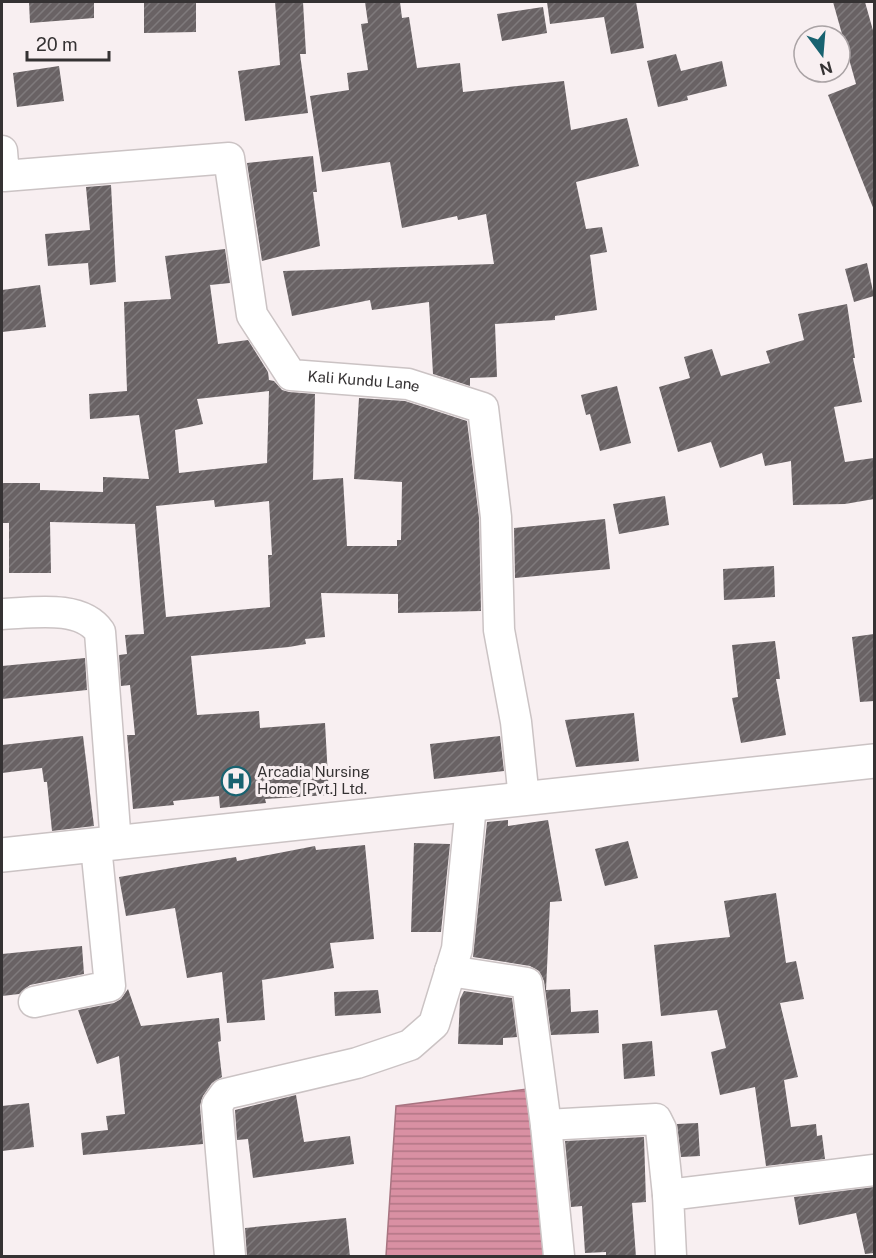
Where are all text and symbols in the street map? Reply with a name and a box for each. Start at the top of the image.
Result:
scale bar [27,24,110,62]
north arrow [792,24,852,84]
text: 20 m [36,34,78,55]
text: N [817,57,835,79]
street label: Kali Kundu Lane [307,367,422,395]
place label: Arcadia Nursing Home [Pvt.] Ltd. [257,763,370,797]
hospital icon: Arcadia Nursing Home [Pvt.] Ltd. [220,765,252,797]

